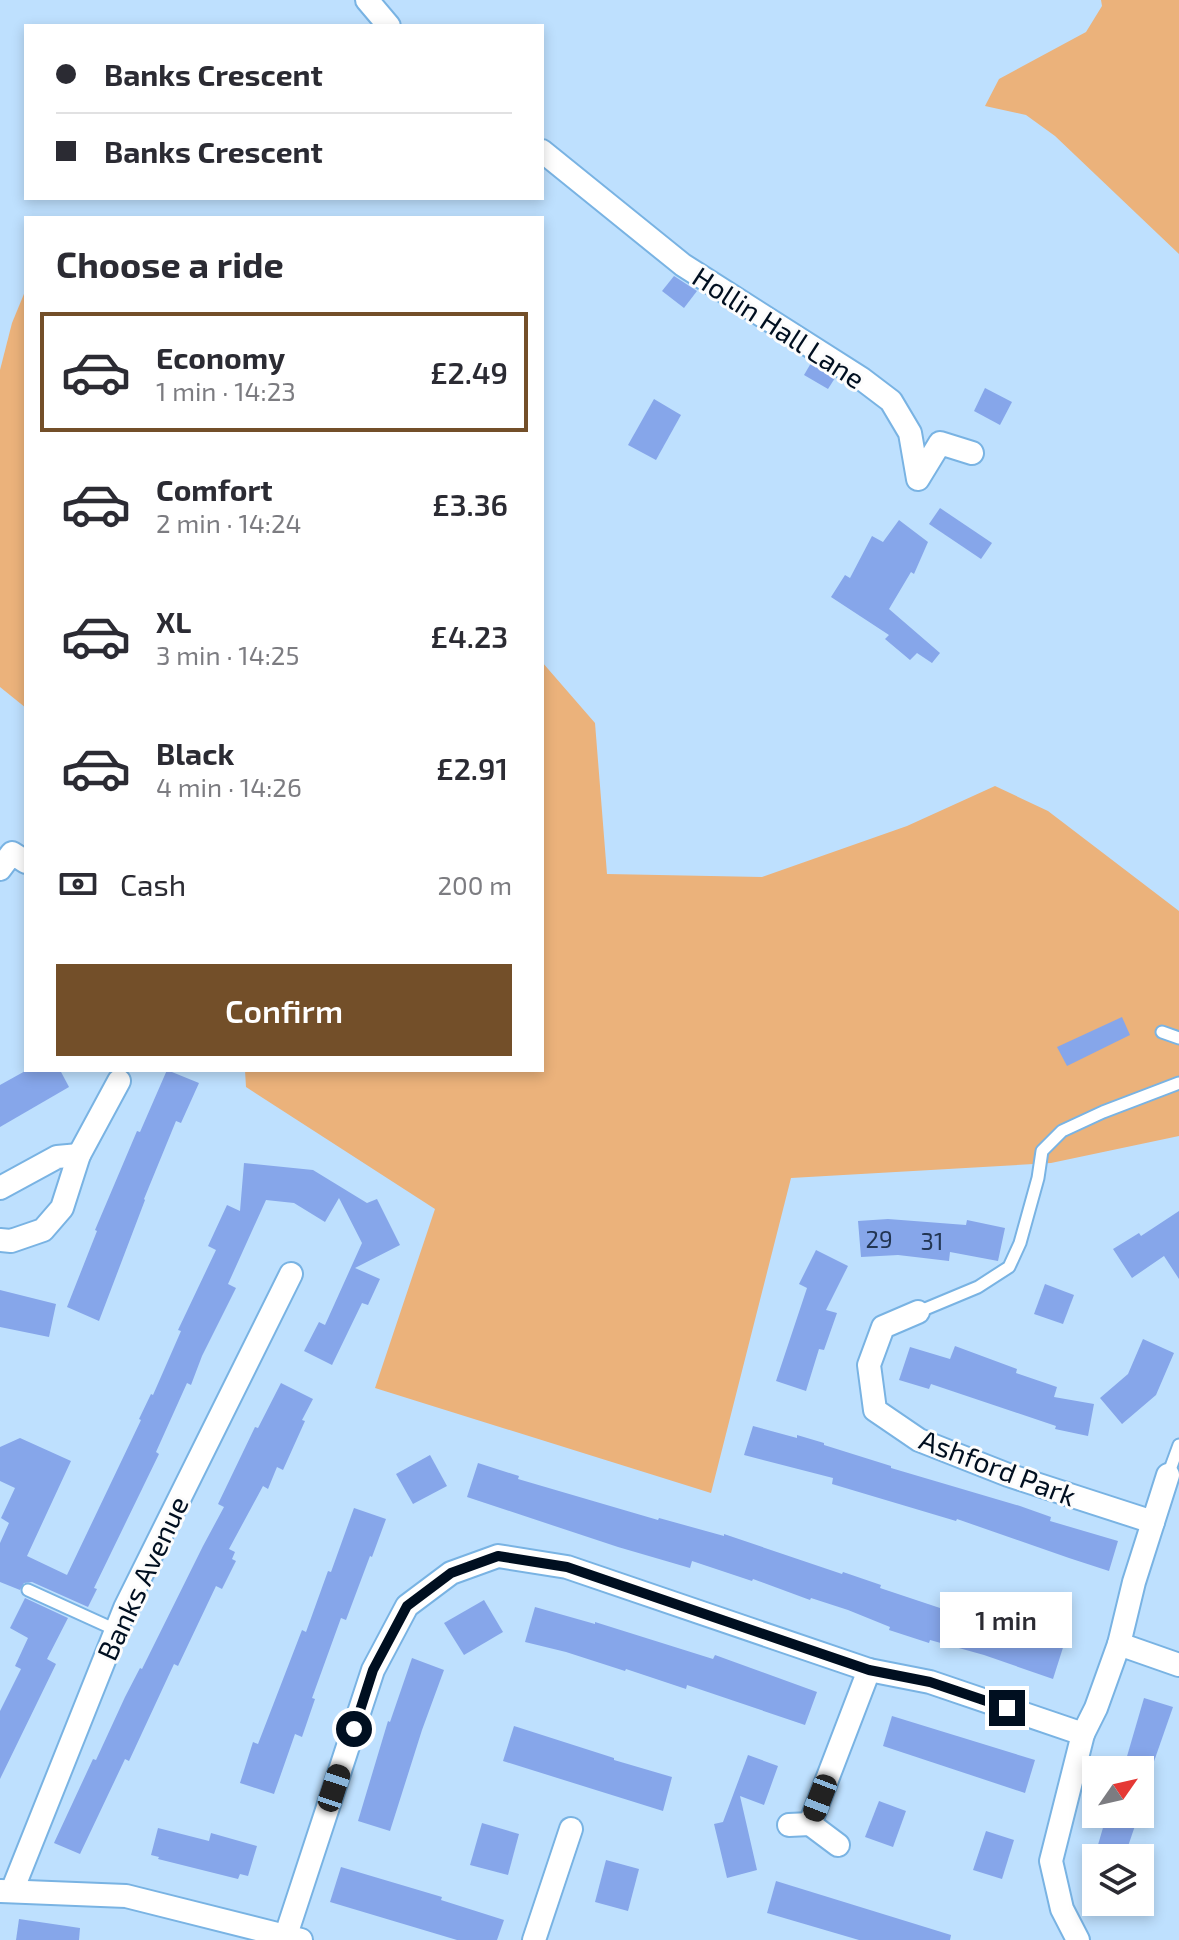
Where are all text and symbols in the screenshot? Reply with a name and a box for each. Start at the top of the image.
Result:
text: Banks Crescent [104,56,323,92]
text: Banks Crescent [104,133,323,169]
text: Choose a ride [56,242,284,285]
street label: Hollin Hall Lane [687,259,871,395]
icon: car [60,336,132,408]
text: Economy [156,339,285,375]
text: £2.49 [430,354,508,390]
text: 1 min · 14:23 [156,375,296,406]
icon: car [60,468,132,540]
text: Comfort [156,471,273,507]
text: £3.36 [432,486,508,522]
text: 2 min · 14:24 [156,507,302,538]
icon: car [60,600,132,672]
text: XL [156,603,191,639]
text: £4.23 [431,618,508,654]
text: 3 min · 14:25 [156,639,299,670]
icon: car [60,732,132,804]
text: Black [156,735,234,771]
text: £2.91 [436,750,508,786]
text: 4 min · 14:26 [156,771,302,802]
icon: cash [56,862,100,906]
text: Cash [120,866,186,902]
text: 200 m [437,869,512,900]
button: Confirm [56,964,512,1056]
house number: 29 [865,1224,893,1253]
house number: 31 [921,1226,943,1255]
street label: Ashford Park [915,1422,1081,1512]
street label: Banks Avenue [89,1491,195,1665]
callout: 1 min [941,1592,1073,1648]
text: 1 min [975,1604,1037,1635]
route end [989,1690,1025,1726]
route start [336,1711,372,1747]
north arrow [1082,1756,1154,1828]
map controls [1082,1756,1154,1916]
car [315,1761,353,1815]
car [800,1771,840,1825]
button: layers [1082,1844,1154,1916]

